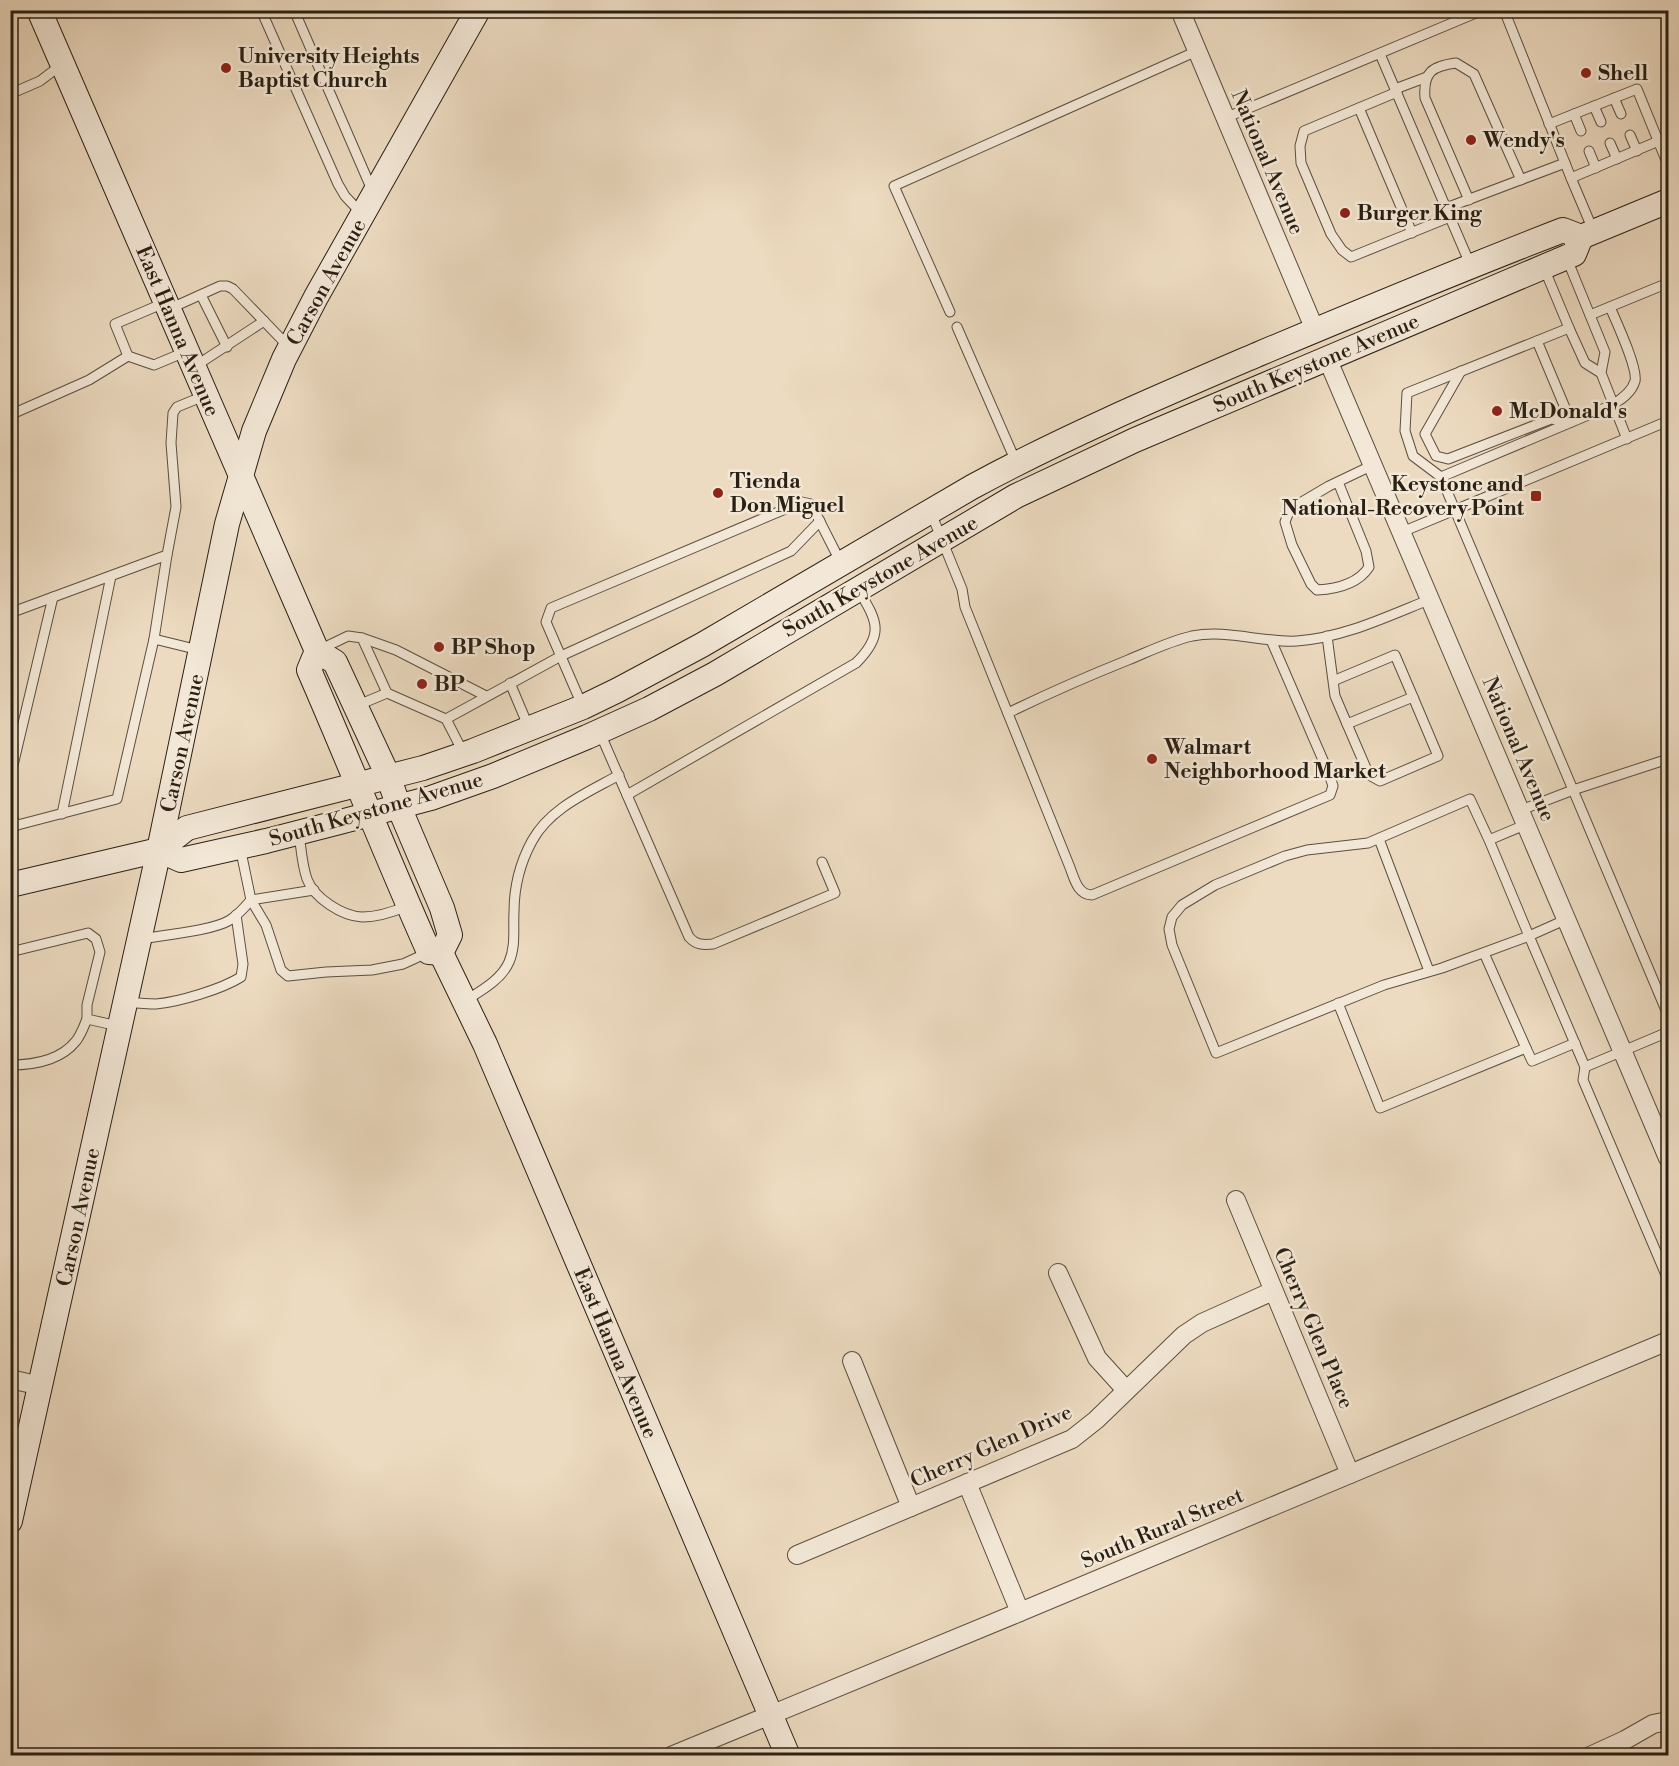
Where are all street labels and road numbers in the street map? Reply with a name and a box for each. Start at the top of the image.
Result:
street label: National Avenue [1225,86,1309,239]
street label: Carson Avenue [281,214,372,351]
street label: East Hanna Avenue [129,242,225,421]
street label: South Keystone Avenue [1209,309,1423,419]
street label: South Keystone Avenue [778,510,983,643]
street label: Carson Avenue [156,671,210,815]
street label: National Avenue [1476,673,1560,826]
street label: South Keystone Avenue [266,767,486,853]
street label: Carson Avenue [52,1145,106,1289]
street label: Cherry Glen Place [1267,1244,1359,1413]
street label: East Hanna Avenue [567,1264,663,1443]
street label: Cherry Glen Drive [907,1400,1076,1494]
street label: South Rural Street [1077,1483,1248,1575]

